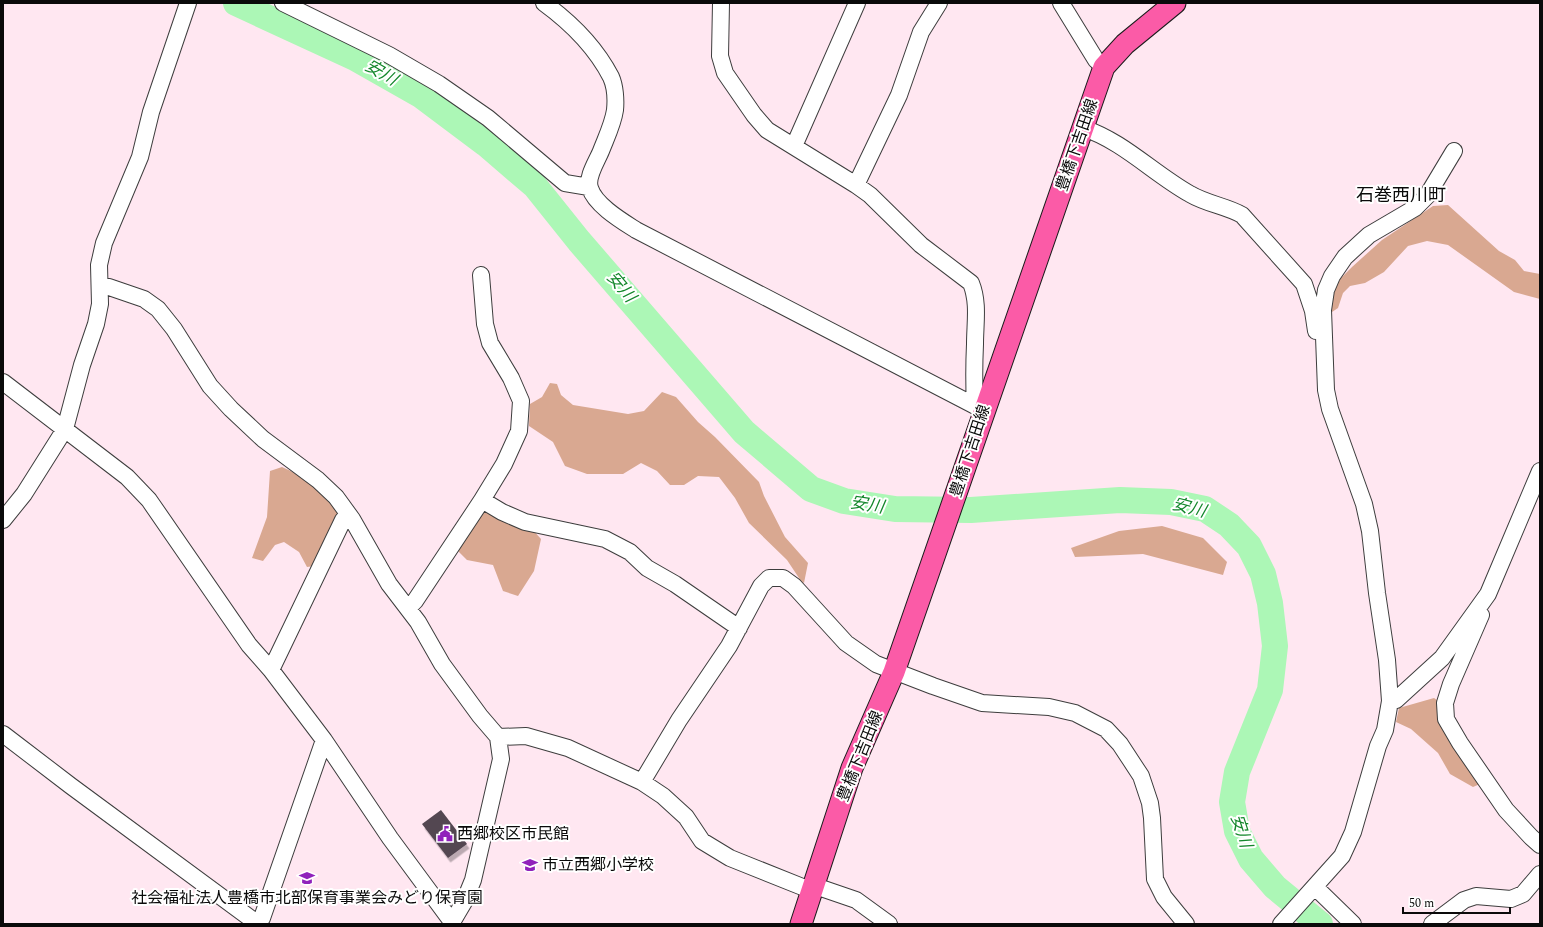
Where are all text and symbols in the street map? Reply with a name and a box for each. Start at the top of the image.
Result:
water label: 安川 [360,53,404,94]
street label: 豊橋下吉田線 [1050,96,1104,194]
district label: 石巻西川町 [1356,182,1446,209]
water label: 安川 [600,266,643,310]
street label: 豊橋下吉田線 [944,402,996,500]
water label: 安川 [848,490,888,521]
water label: 安川 [1169,491,1211,525]
street label: 豊橋下吉田線 [831,707,889,805]
water label: 安川 [1223,811,1259,853]
place label: 西郷校区市民館 [457,822,569,846]
public building icon: 西郷校区市民館 [436,825,454,843]
place label: 市立西郷小学校 [542,853,654,877]
school or university icon: 市立西郷小学校 [521,856,539,874]
school or university icon: 社会福祉法人豊橋市北部保育事業会みどり保育園 [298,869,316,887]
place label: 社会福祉法人豊橋市北部保育事業会みどり保育園 [131,886,483,910]
scale bar [1403,889,1510,915]
text: 50 m [1409,894,1434,913]

